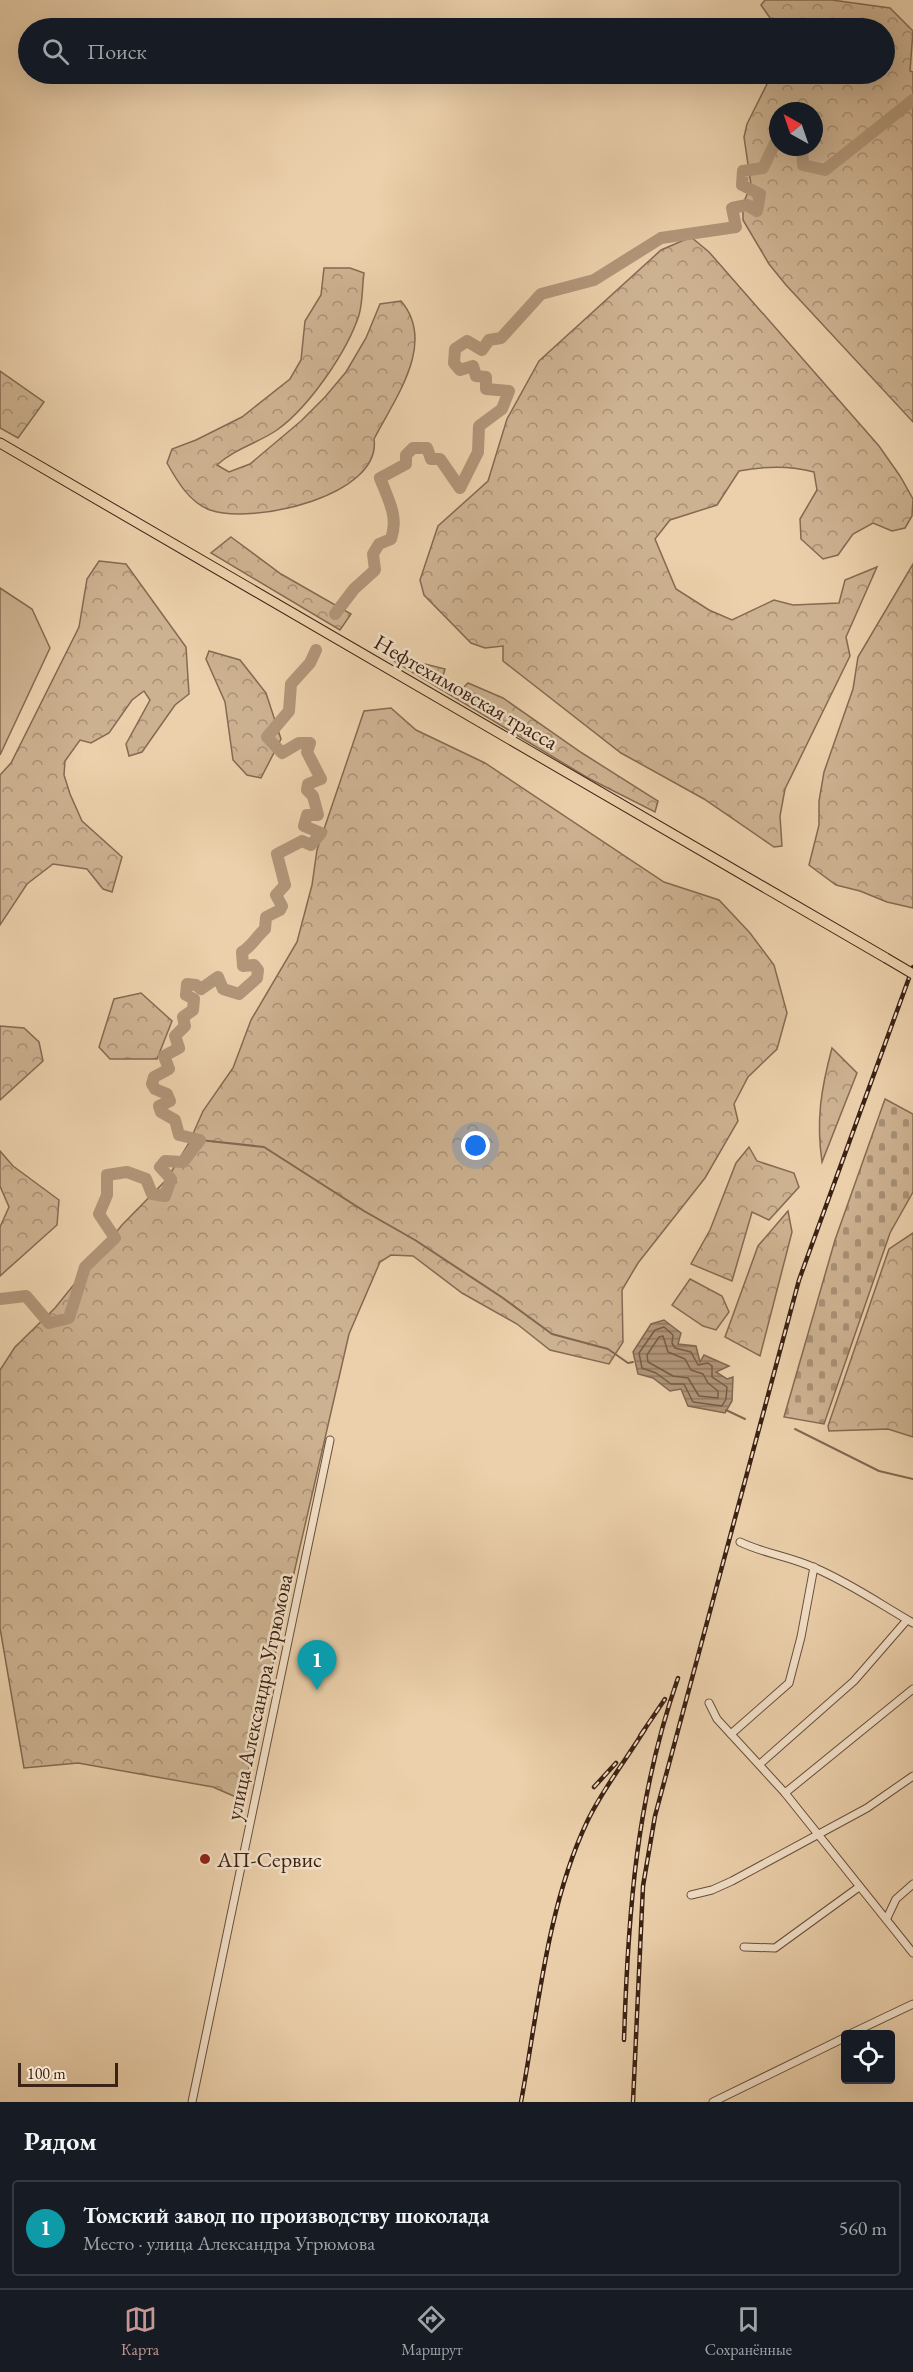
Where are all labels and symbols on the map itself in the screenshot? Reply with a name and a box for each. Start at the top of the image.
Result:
north arrow [769,102,823,156]
street label: Нефтехимовская трасса [369,627,563,757]
your location [461,1131,490,1160]
street label: улица Александра Угрюмова [219,1571,299,1823]
pin: 1 [298,1640,336,1690]
place label: АП-Сервис [216,1845,322,1874]
marker: АП-Сервис [198,1852,212,1866]
scale bar [18,2060,118,2088]

